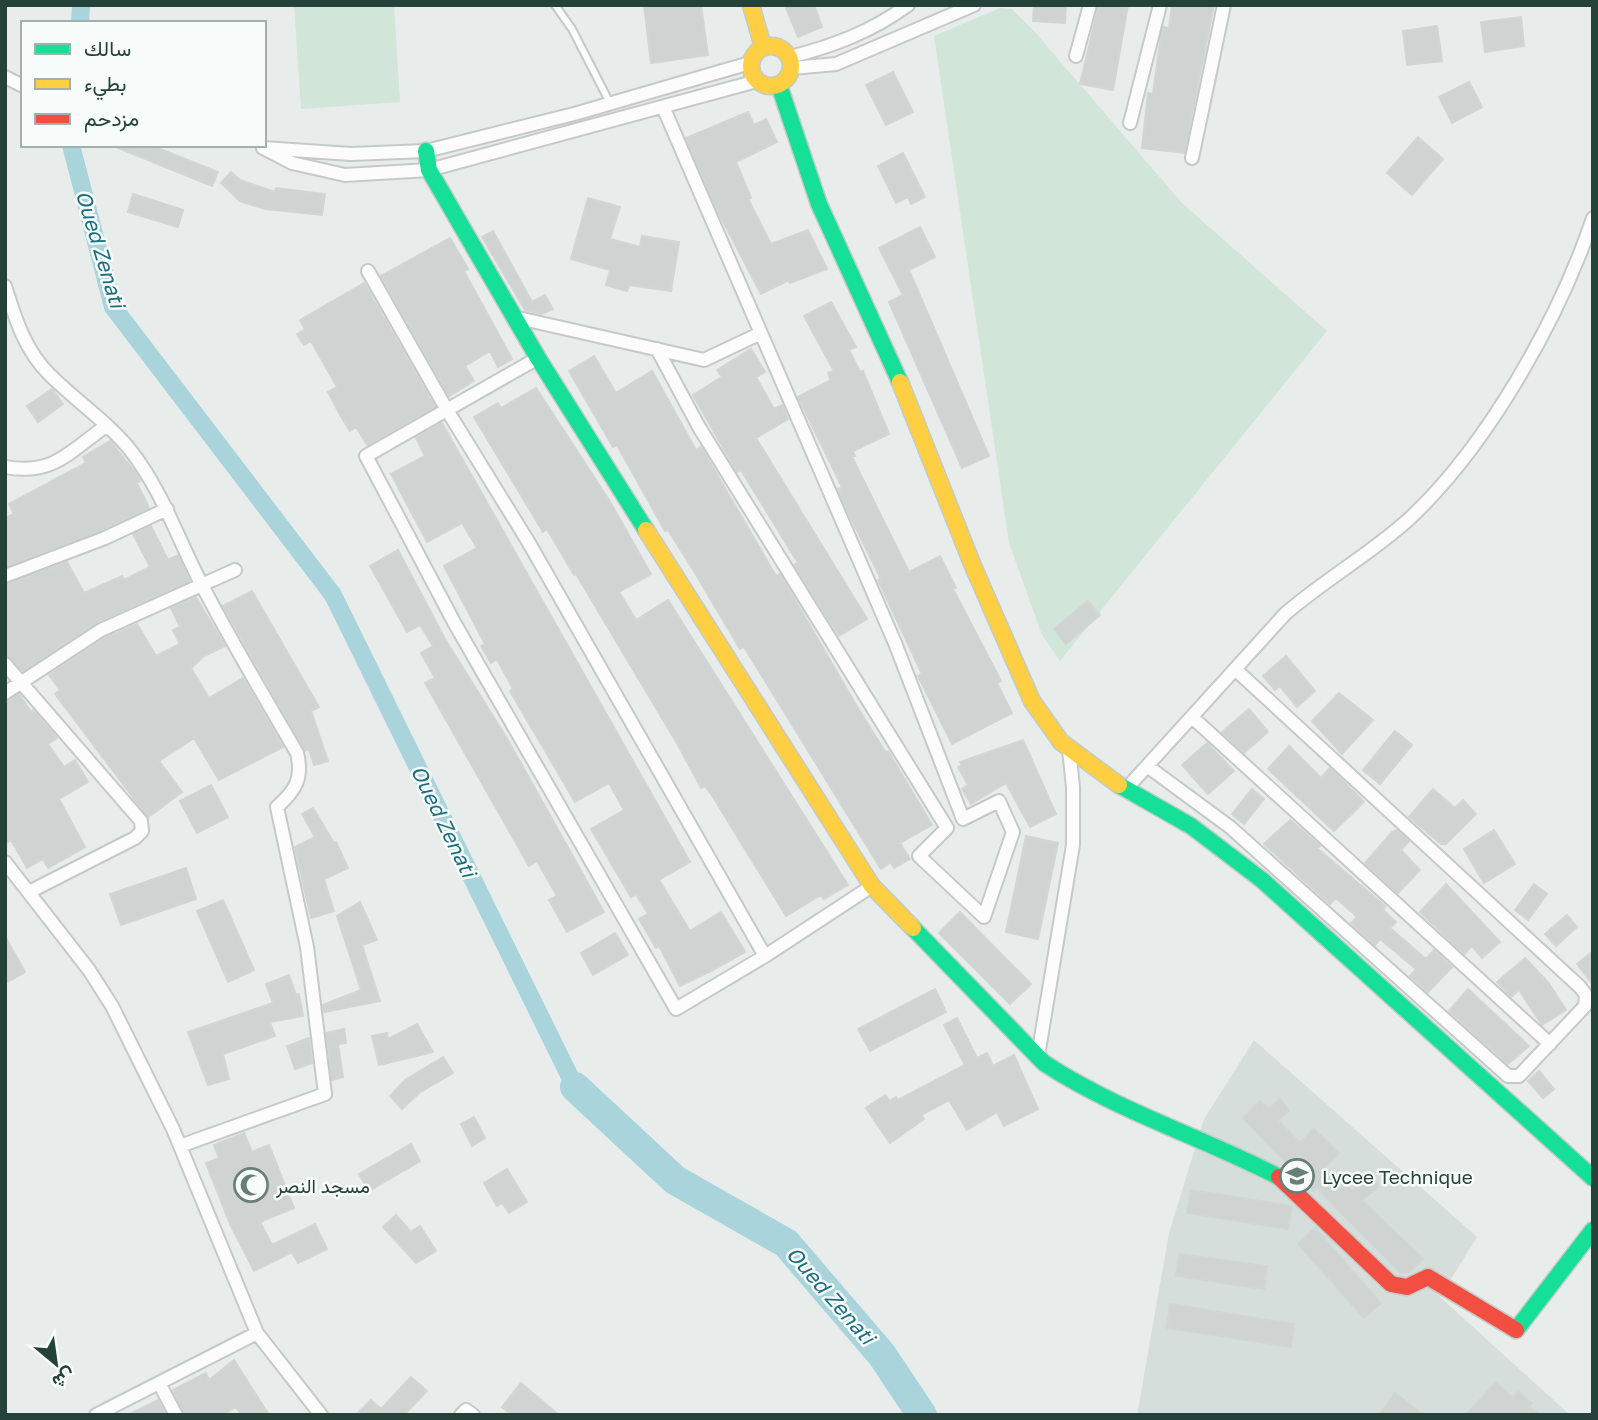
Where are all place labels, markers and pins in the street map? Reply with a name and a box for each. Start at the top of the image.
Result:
school or university icon: Lycee Technique [1278,1157,1316,1195]
place label: Lycee Technique [1322,1165,1473,1188]
mosque icon: مسجد النصر [232,1166,270,1204]
place label: مسجد النصر [275,1174,370,1198]

